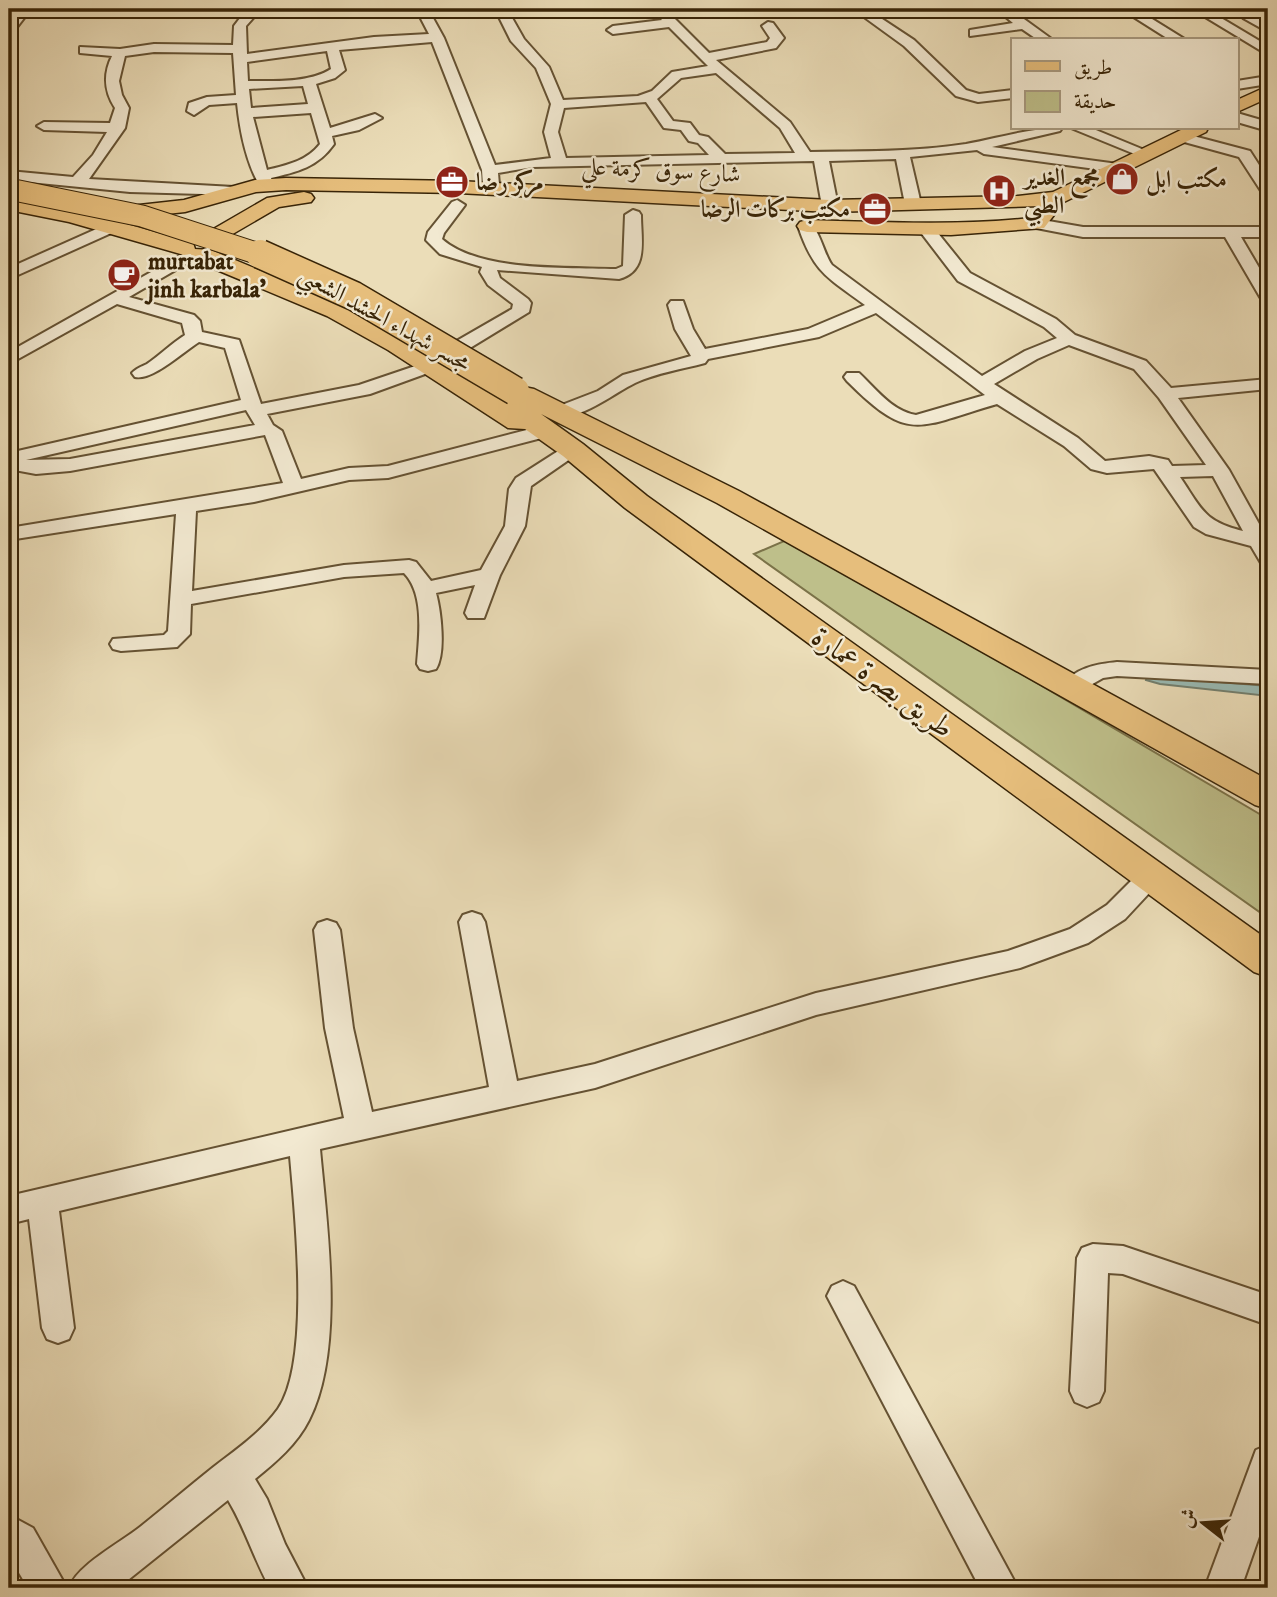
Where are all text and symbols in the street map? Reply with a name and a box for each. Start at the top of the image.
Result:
legend [1011,38,1238,130]
text: طريق [1074,55,1112,81]
text: حديقة [1074,89,1117,115]
street label: شارع سوق كرمة علي [580,152,741,197]
shop icon: مكتب ابل [1103,160,1141,198]
office icon: مركز رضا [433,163,471,201]
place label: مجمع الغدير الطبي [1021,163,1100,227]
place label: مكتب ابل [1146,165,1227,196]
place label: مركز رضا [476,168,543,199]
hospital icon: مجمع الغدير الطبي [980,172,1018,210]
office icon: مكتب بركات الرضا [856,190,894,228]
place label: مكتب بركات الرضا [701,195,850,225]
place label: murtabat jinh karbala' [144,247,266,305]
cafe icon: murtabat jinh karbala' [105,256,143,294]
street label: مجسر شهداء الحشد الشعبي [290,259,476,384]
street label: طريق بصرة عمارة [803,619,961,747]
north arrow [1168,1488,1238,1558]
text: ش [1174,1506,1202,1531]

